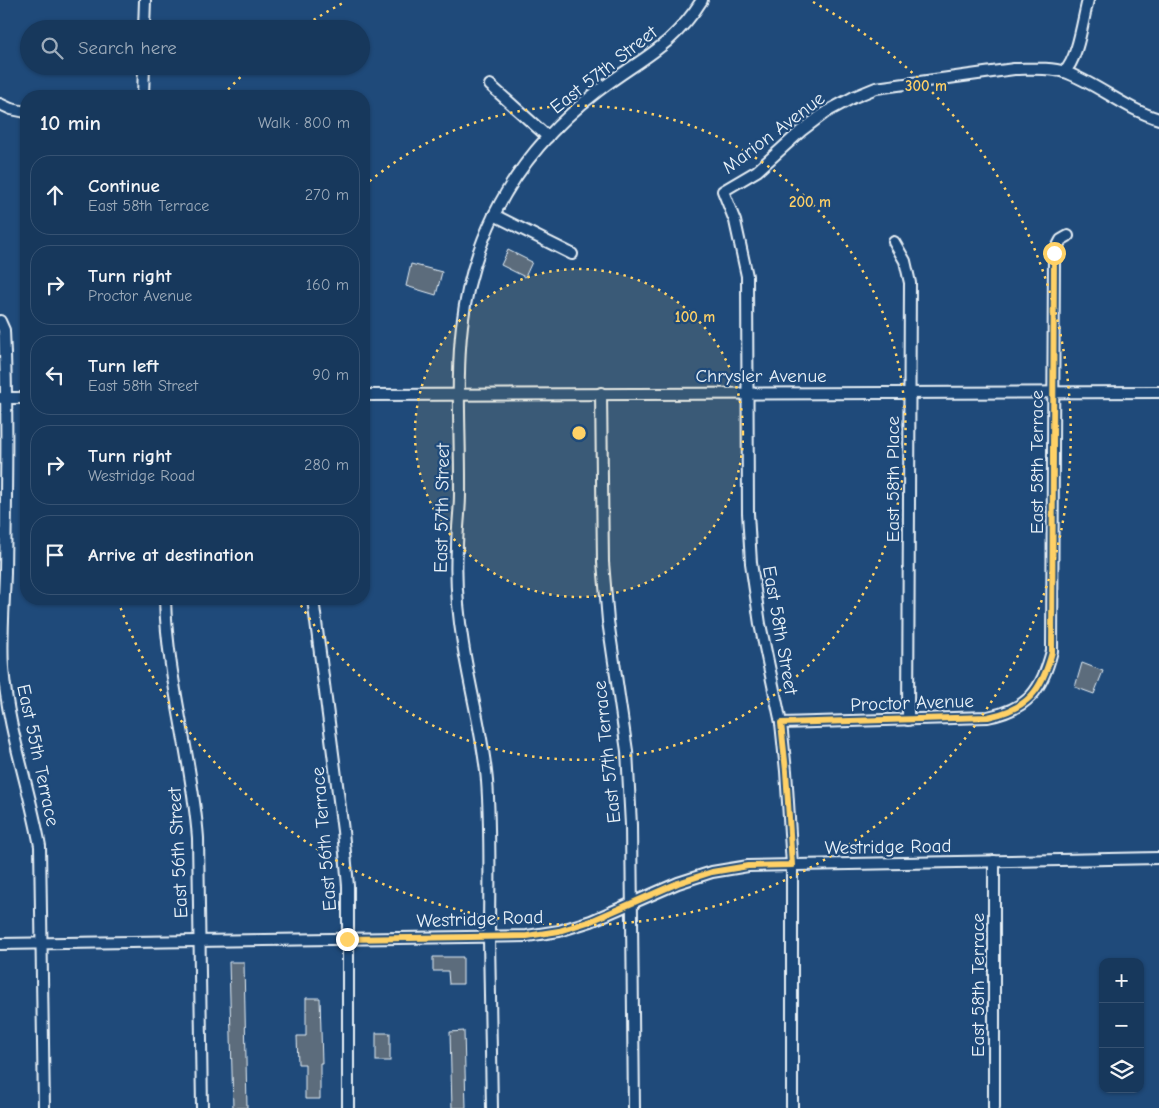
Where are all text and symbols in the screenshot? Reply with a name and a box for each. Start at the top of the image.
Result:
search box [20,20,370,75]
street label: East 57th Street [546,21,662,118]
icon: search [38,34,66,62]
text: Search here [78,37,177,59]
text: 300 m [905,77,947,95]
street label: Marion Avenue [718,87,829,178]
text: 10 min [40,111,101,135]
text: Walk · 800 m [258,114,350,132]
text: Continue [88,175,160,197]
icon: ahead [41,181,69,209]
text: 270 m [305,186,349,204]
text: 200 m [789,193,831,211]
text: East 58th Terrace [88,197,209,215]
route start [1043,242,1066,265]
text: Turn right [88,265,172,287]
icon: right [41,271,69,299]
text: 160 m [306,276,349,294]
text: Proctor Avenue [88,287,192,305]
text: 100 m [675,308,715,326]
text: Turn left [88,355,159,377]
icon: left [41,361,69,389]
street label: Chrysler Avenue [695,365,827,387]
text: 90 m [312,366,349,384]
text: East 58th Street [88,377,198,395]
street label: East 58th Terrace [1026,390,1048,534]
street label: East 58th Place [882,416,904,542]
centre of rings [570,424,588,442]
street label: East 57th Street [430,442,454,573]
text: Turn right [88,445,172,467]
icon: right [41,451,69,479]
text: 280 m [304,456,349,474]
text: Westridge Road [88,467,195,485]
icon: arrive [41,541,69,569]
text: Arrive at destination [88,544,254,566]
street label: East 58th Street [758,564,802,697]
street label: East 57th Terrace [589,679,625,824]
street label: East 55th Terrace [12,682,64,828]
street label: Proctor Avenue [850,690,974,716]
street label: East 56th Terrace [307,766,341,912]
street label: East 56th Street [164,786,192,919]
street label: Westridge Road [824,835,952,859]
street label: Westridge Road [416,906,544,932]
street label: East 58th Terrace [967,913,989,1057]
route end [336,928,359,951]
map controls [1099,958,1144,1093]
button: + [1099,958,1144,1003]
button: − [1099,1003,1144,1048]
button: layers [1099,1048,1144,1093]

